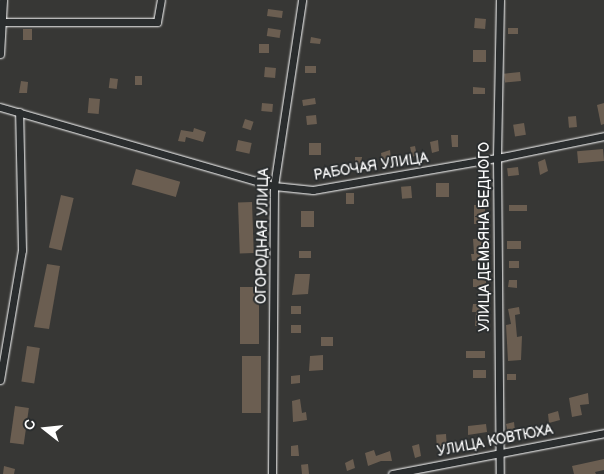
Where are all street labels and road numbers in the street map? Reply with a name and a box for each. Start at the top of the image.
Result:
street label: УЛИЦА ДЕМЬЯНА БЕДНОГО [477,142,493,332]
street label: РАБОЧАЯ УЛИЦА [312,150,430,184]
street label: ОГОРОДНАЯ УЛИЦА [253,168,273,304]
street label: УЛИЦА КОВТЮХА [436,422,554,460]

